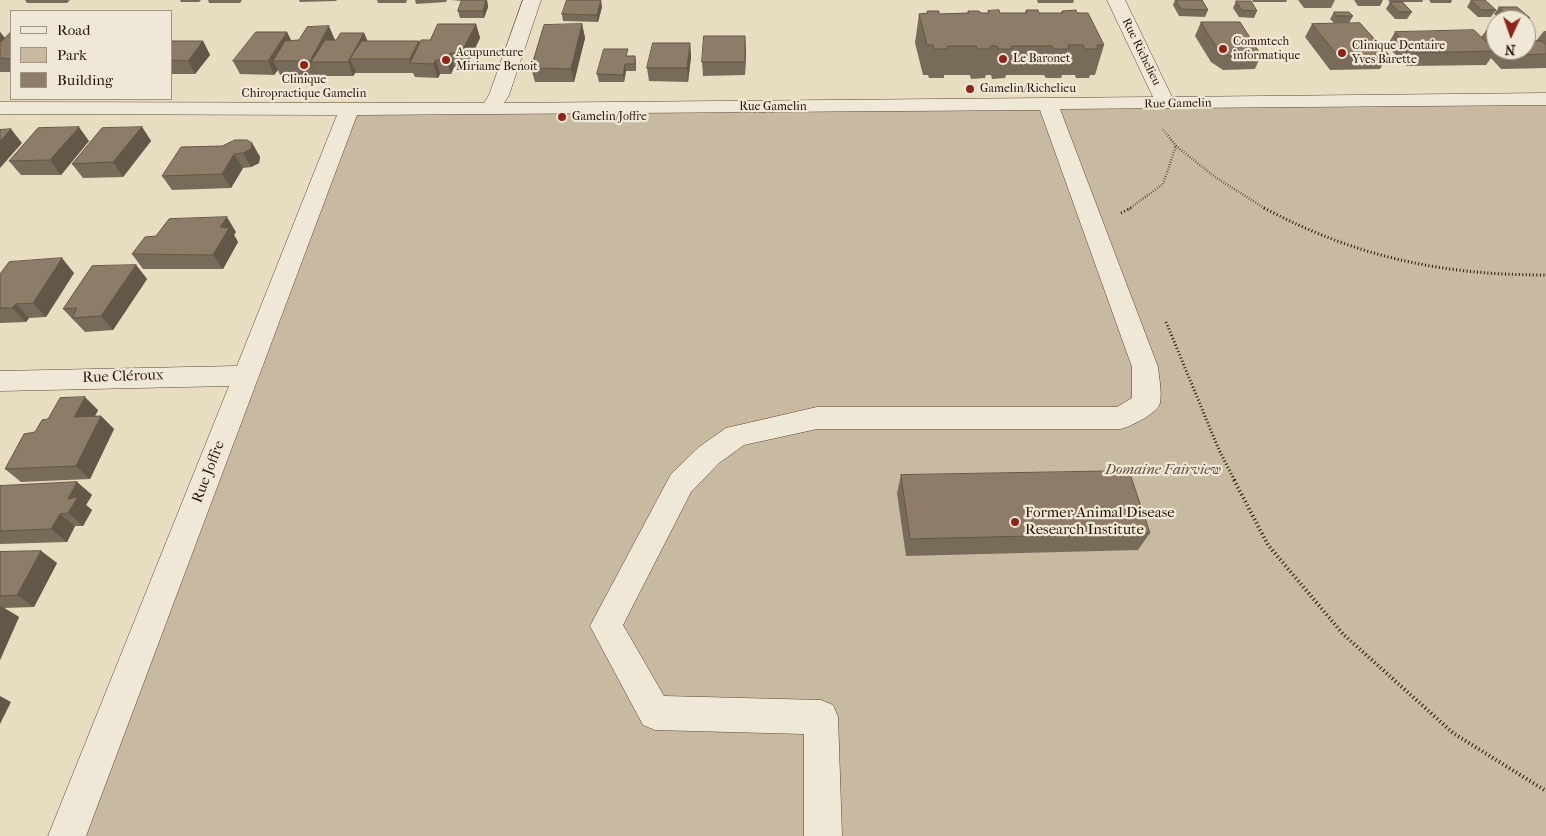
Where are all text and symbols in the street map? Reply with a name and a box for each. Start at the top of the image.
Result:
legend [10,10,172,100]
north arrow [1486,10,1536,60]
street label: Rue Richelieu [1118,16,1164,88]
text: Road [57,21,90,39]
place label: Commtech informatique [1233,35,1301,63]
place label: Clinique Dentaire Yves Barette [1352,39,1445,67]
text: N [1504,41,1516,58]
marker: Commtech informatique [1217,43,1229,55]
text: Park [57,46,87,64]
place label: Acupuncture Miriame Benoit [456,46,538,74]
marker: Clinique Dentaire Yves Barette [1336,47,1348,59]
place label: Le Baronet [1013,52,1070,66]
marker: Le Baronet [997,53,1009,65]
marker: Acupuncture Miriame Benoit [440,54,452,66]
marker: Clinique Chiropractique Gamelin [298,59,310,71]
text: Building [57,71,113,89]
place label: Clinique Chiropractique Gamelin [242,73,366,101]
place label: Gamelin/Richelieu [980,82,1076,96]
marker: Gamelin/Richelieu [964,83,976,95]
street label: Rue Gamelin [1144,96,1212,112]
street label: Rue Gamelin [739,100,807,114]
place label: Gamelin/Joffre [572,110,647,124]
marker: Gamelin/Joffre [556,111,568,123]
street label: Rue Cléroux [82,367,164,387]
street label: Rue Joffre [189,438,229,506]
park label: Domaine Fairview [1105,461,1221,479]
place label: Former Animal Disease Research Institute [1025,504,1175,539]
marker: Former Animal Disease Research Institute [1009,516,1021,528]

